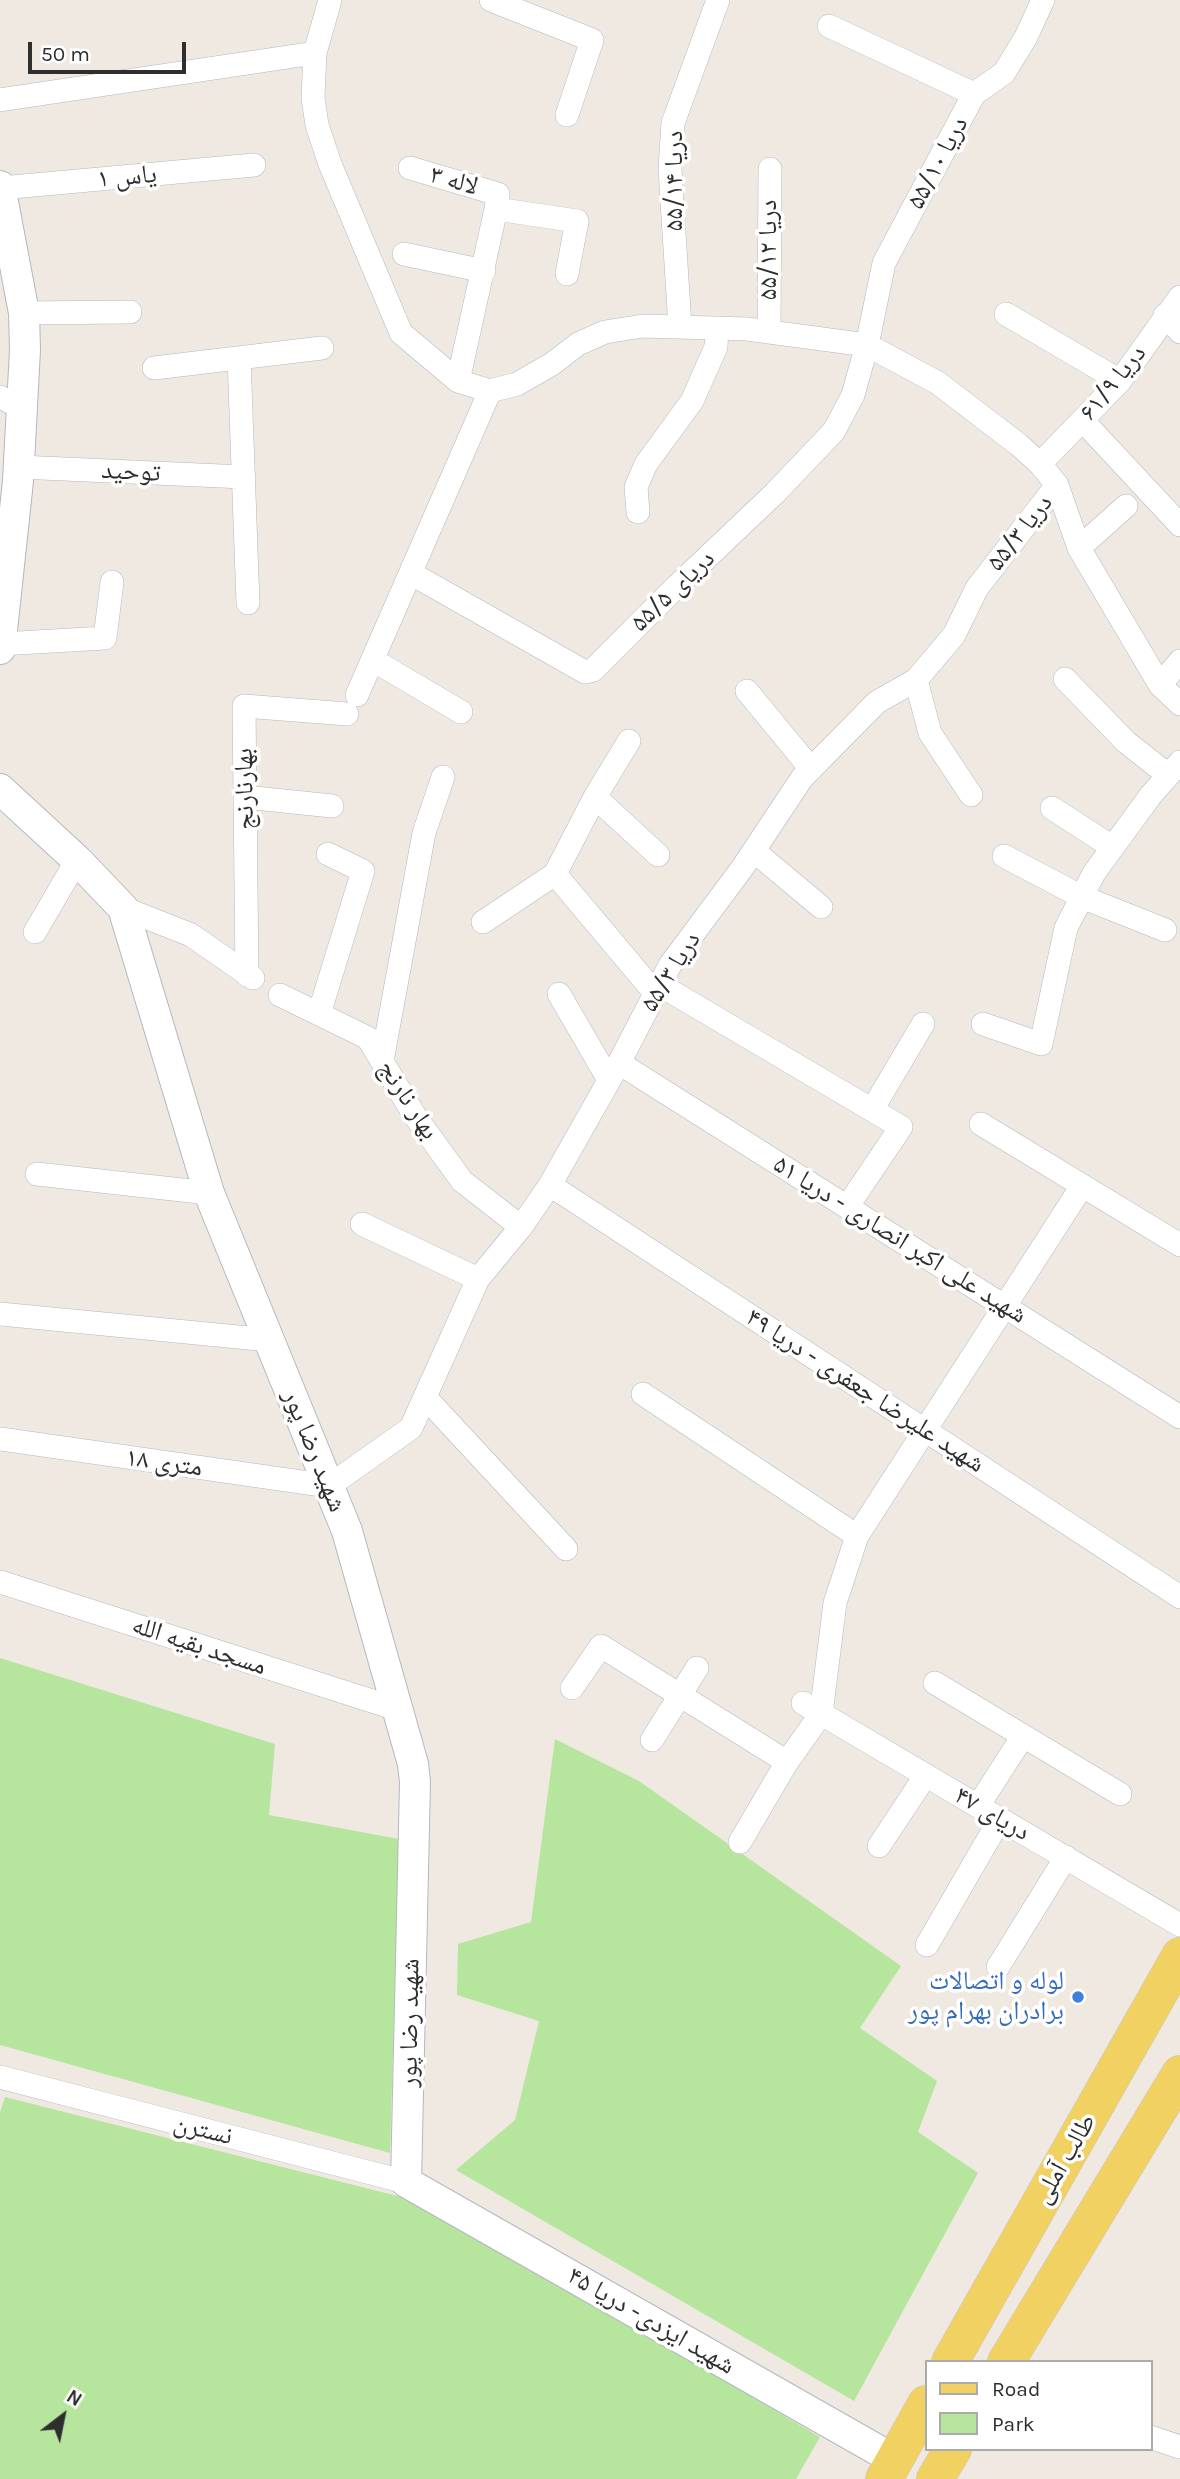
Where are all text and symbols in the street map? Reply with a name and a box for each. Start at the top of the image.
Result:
scale bar [32,28,189,72]
text: 50 m [41,42,90,66]
street label: دریا ۵۵/۱۰ [901,111,975,215]
street label: دریا ۵۵/۱۴ [659,131,691,231]
street label: یاس ۱ [96,159,158,195]
street label: لاله ۳ [426,159,482,203]
street label: دریا ۵۵/۱۲ [753,200,785,300]
street label: دریا ۶۱/۹ [1073,339,1153,427]
street label: توحید [101,455,161,489]
street label: دریا ۵۵/۳ [980,488,1060,578]
street label: دریای ۵۵/۵ [624,543,722,639]
street label: بهارنارنج [229,748,261,830]
street label: دریا ۵۵/۳ [634,926,708,1018]
street label: بهار نارنج [371,1055,445,1145]
street label: شهید علی اکبر انصاری - دریا ۵۱ [767,1149,1033,1331]
street label: شهید علیرضا جعفری - دریا ۴۹ [740,1302,990,1480]
street label: شهید رضا پور [275,1385,353,1517]
street label: ۱۸ متری [124,1442,204,1484]
street label: مسجد بقیه الله [128,1610,270,1682]
street label: دریای ۴۷ [949,1780,1035,1848]
street label: شهید رضا پور [393,1958,427,2088]
place label: لوله و اتصالات برادران بهرام پور [908,1966,1064,2028]
marker: لوله و اتصالات برادران بهرام پور [1070,1989,1086,2005]
street label: نسترن [170,2108,236,2152]
street label: طالب آملی [1027,2108,1103,2210]
street label: شهید ایزدی- دریا ۴۵ [562,2260,740,2382]
legend [925,2360,1152,2451]
text: Road [992,2377,1040,2401]
north arrow [28,2381,98,2451]
text: N [63,2385,86,2411]
text: Park [992,2412,1035,2436]

